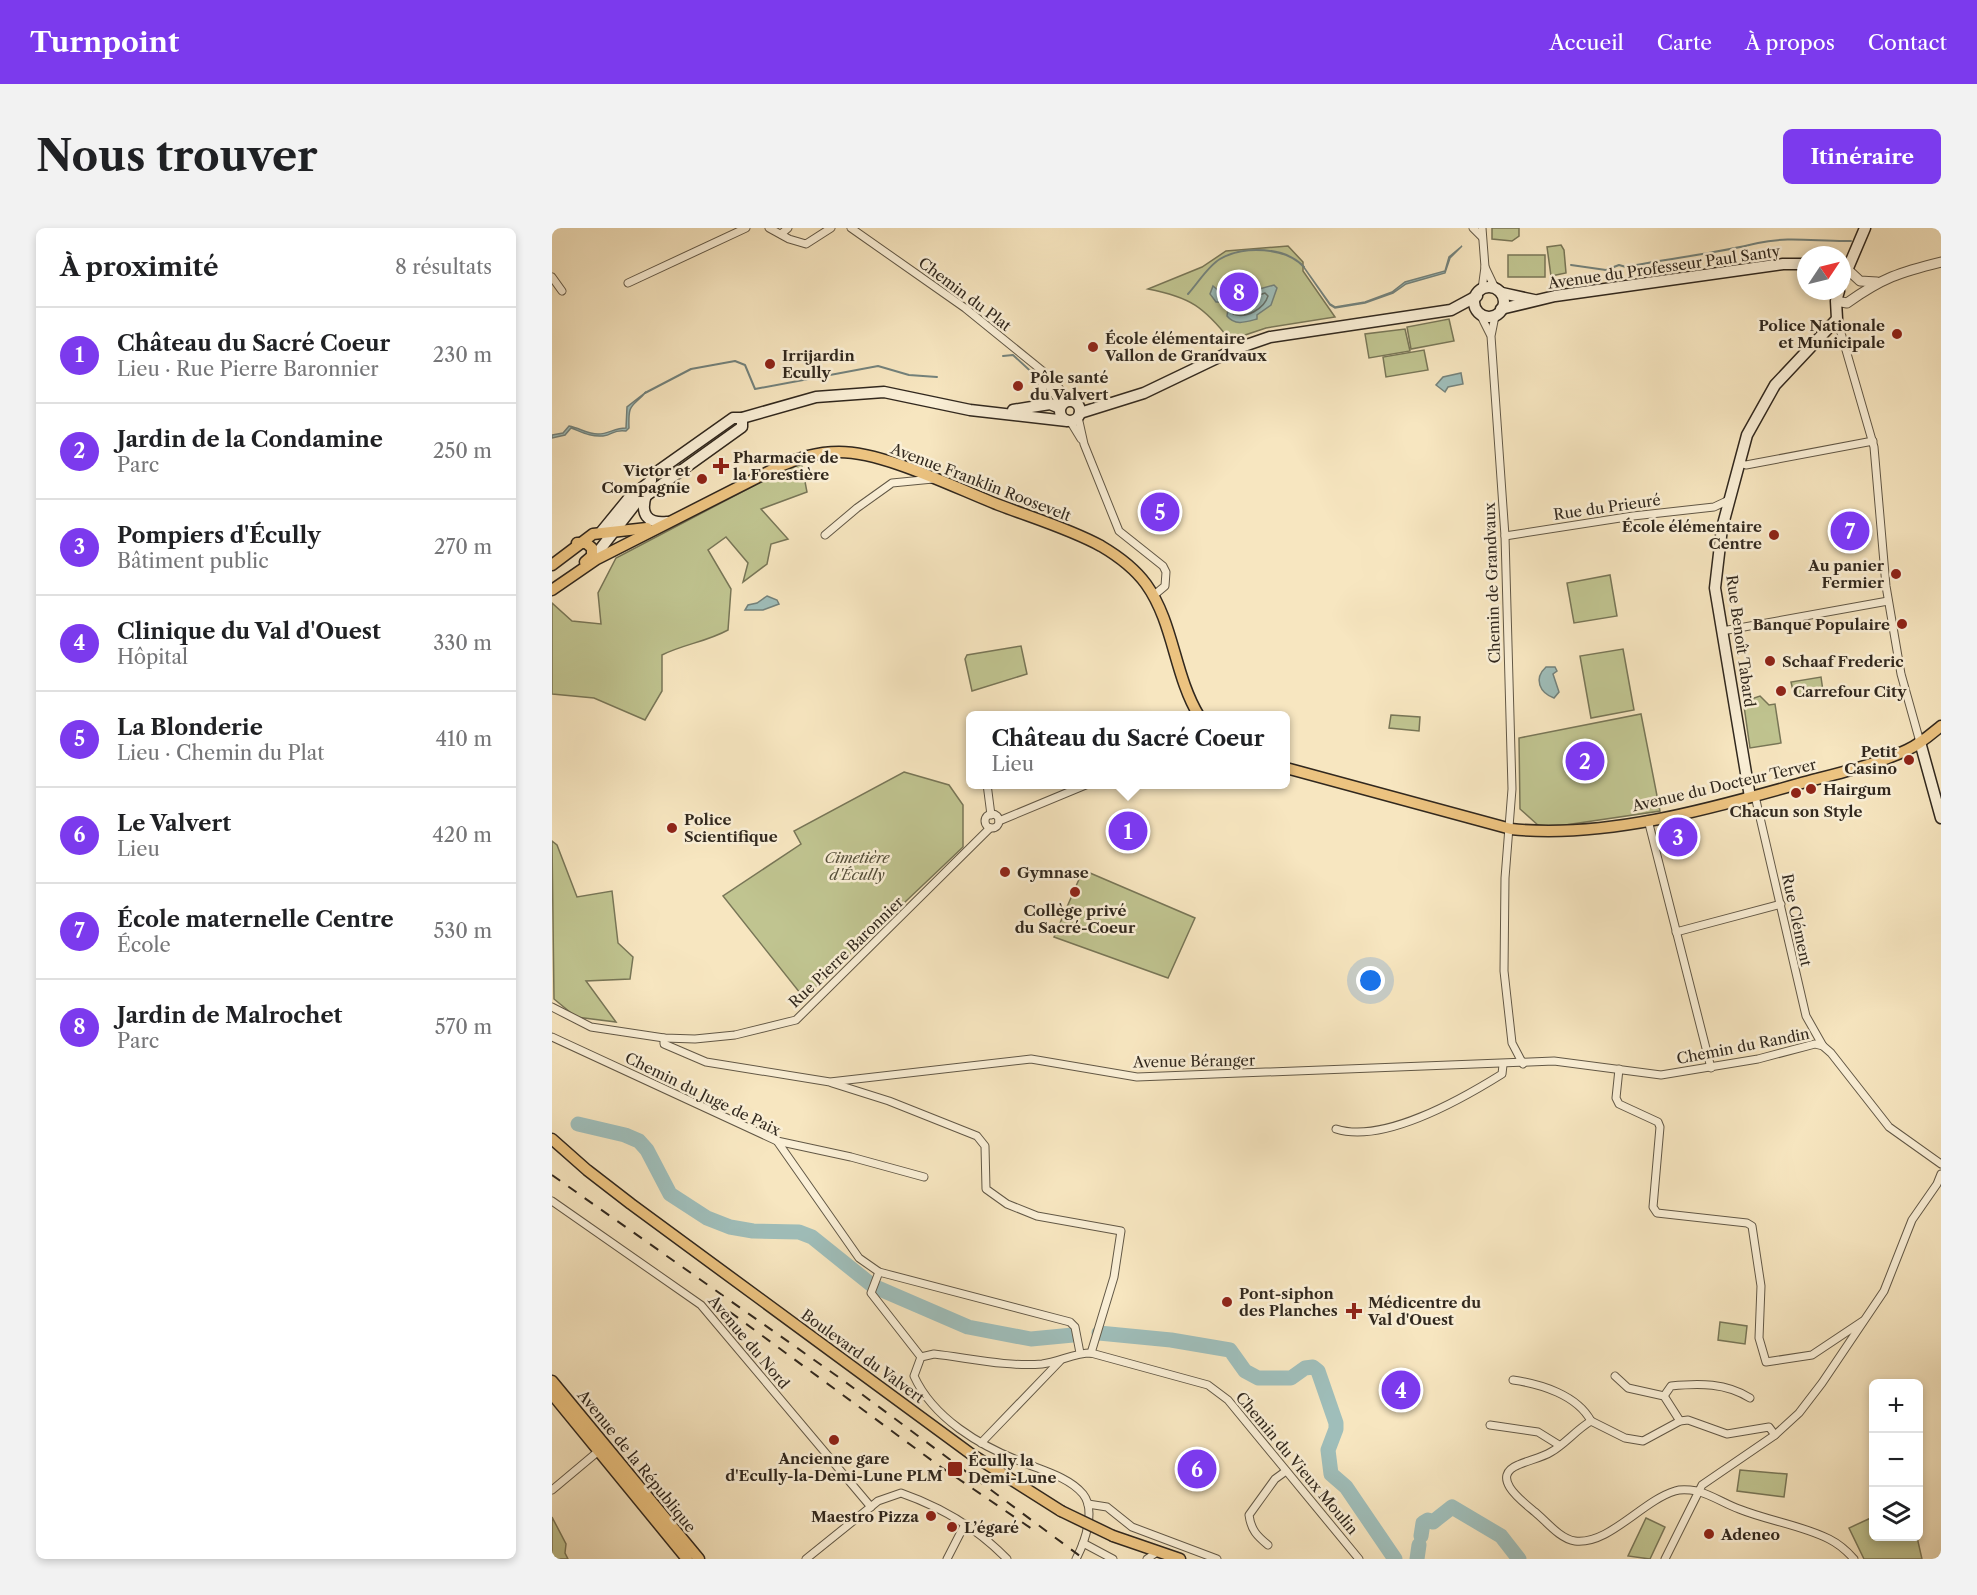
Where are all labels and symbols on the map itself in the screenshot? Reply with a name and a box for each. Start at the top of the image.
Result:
street label: Avenue du Professeur Paul Santy [1546,241,1782,293]
north arrow [1797,246,1851,300]
street label: Chemin du Plat [915,253,1016,335]
pin: 8 [1220,270,1258,314]
place label: Police Nationale et Municipale [1758,316,1885,352]
marker: Police Nationale et Municipale [1890,327,1904,341]
place label: École élémentaire Vallon de Grandvaux [1104,329,1267,365]
marker: École élémentaire Vallon de Grandvaux [1086,340,1100,354]
place label: Irrijardin Ecully [782,346,855,382]
marker: Irrijardin Ecully [763,357,777,371]
place label: Pôle santé du Valvert [1030,368,1108,404]
marker: Pôle santé du Valvert [1011,379,1025,393]
street label: Avenue Franklin Roosevelt [887,438,1074,525]
place label: Pharmacie de la Forestière [733,448,839,484]
marker: Pharmacie de la Forestière [714,459,728,473]
place label: Victor et Compagnie [601,461,690,497]
marker: Victor et Compagnie [695,472,709,486]
pin: 5 [1140,490,1180,534]
street label: Rue du Prieuré [1552,490,1662,524]
street label: Chemin de Grandvaux [1480,502,1504,664]
pin: 7 [1830,508,1870,554]
place label: École élémentaire Centre [1622,517,1762,553]
marker: École élémentaire Centre [1767,528,1781,542]
place label: Au panier Fermier [1807,556,1885,592]
marker: Au panier Fermier [1889,567,1903,581]
street label: Rue Benoît Tabard [1722,574,1760,708]
place label: Banque Populaire [1752,615,1890,634]
marker: Banque Populaire [1895,617,1909,631]
place label: Schaaf Frederic [1782,652,1904,671]
marker: Schaaf Frederic [1763,654,1777,668]
place label: Carrefour City [1793,682,1907,701]
marker: Carrefour City [1774,684,1788,698]
pin: 2 [1566,738,1604,784]
place label: Petit Casino [1844,742,1897,778]
marker: Petit Casino [1902,753,1916,767]
street label: Avenue du Docteur Terver [1629,754,1819,816]
place label: Hairgum [1823,780,1891,799]
marker: Hairgum [1804,782,1818,796]
marker: Chacun son Style [1789,786,1803,800]
place label: Chacun son Style [1730,802,1862,821]
pin: 1 [1108,808,1148,854]
place label: Police Scientifique [684,810,778,846]
pin: 3 [1658,814,1698,860]
marker: Police Scientifique [665,821,679,835]
park label: Cimetière d'Écully [824,848,890,884]
place label: Gymnase [1017,863,1089,882]
marker: Gymnase [998,865,1012,879]
street label: Rue Clément [1778,872,1816,969]
marker: Collège privé du Sacré-Coeur [1068,885,1082,899]
street label: Rue Pierre Baronnier [785,892,908,1012]
place label: Collège privé du Sacré-Coeur [1015,901,1136,937]
your location [1356,966,1385,995]
street label: Chemin du Randin [1675,1024,1812,1068]
street label: Chemin du Juge de Paix [622,1048,784,1140]
street label: Avenue Béranger [1132,1050,1256,1072]
place label: Pont-siphon des Planches [1239,1284,1338,1320]
street label: Avenue du Nord [704,1291,794,1393]
place label: Médicentre du Val d'Ouest [1367,1293,1481,1329]
marker: Pont-siphon des Planches [1220,1295,1234,1309]
marker: Médicentre du Val d'Ouest [1345,1302,1363,1320]
street label: Boulevard du Valvert [798,1305,929,1407]
pin: 4 [1382,1368,1420,1412]
street label: Avenue de la République [573,1385,700,1536]
street label: Chemin du Vieux Moulin [1232,1388,1363,1539]
marker: Ancienne gare d'Ecully-la-Demi-Lune PLM [827,1433,841,1447]
pin: 6 [1178,1446,1216,1492]
place label: Ancienne gare d'Ecully-la-Demi-Lune PLM [725,1449,943,1485]
place label: Écully la Demi-Lune [968,1451,1056,1487]
marker: Écully la Demi-Lune [946,1460,964,1478]
place label: Maestro Pizza [811,1507,919,1526]
marker: Maestro Pizza [924,1509,938,1523]
place label: L’égaré [964,1518,1019,1537]
marker: L’égaré [945,1520,959,1534]
place label: Adeneo [1720,1525,1780,1544]
marker: Adeneo [1702,1527,1716,1541]

